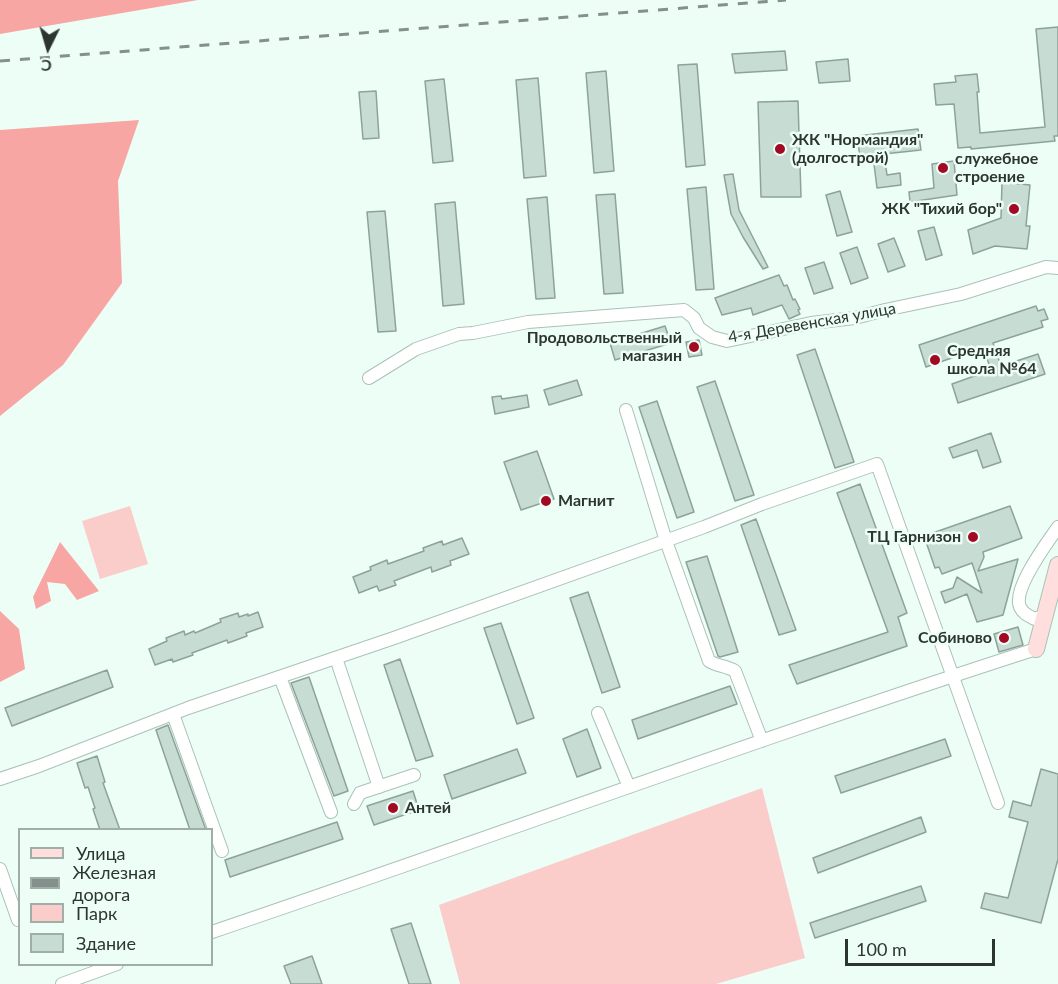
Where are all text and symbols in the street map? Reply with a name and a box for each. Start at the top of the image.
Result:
north arrow [18,18,78,78]
text: С [40,57,52,76]
place label: ЖК "Нормандия" (долгострой) [792,130,923,168]
marker: ЖК "Нормандия" (долгострой) [773,142,787,156]
place label: служебное строение [955,149,1038,187]
marker: служебное строение [936,161,950,175]
place label: ЖК "Тихий бор" [882,199,1002,219]
marker: ЖК "Тихий бор" [1007,202,1021,216]
street label: 4-я Деревенская улица [727,299,897,347]
place label: Продовольственный магазин [527,328,682,366]
marker: Продовольственный магазин [687,340,701,354]
place label: Средняя школа №64 [947,341,1037,379]
marker: Средняя школа №64 [928,353,942,367]
place label: Магнит [558,491,614,511]
marker: Магнит [539,494,553,508]
place label: ТЦ Гарнизон [867,527,961,547]
marker: ТЦ Гарнизон [966,530,980,544]
place label: Собиново [918,628,992,648]
marker: Собиново [997,631,1011,645]
place label: Антей [405,798,451,818]
marker: Антей [386,801,400,815]
legend [18,828,213,966]
text: Улица [76,842,126,864]
text: Железная дорога [72,861,156,905]
text: Парк [76,902,117,924]
scale bar [848,927,998,965]
text: Здание [76,932,136,954]
text: 100 m [856,938,907,960]

